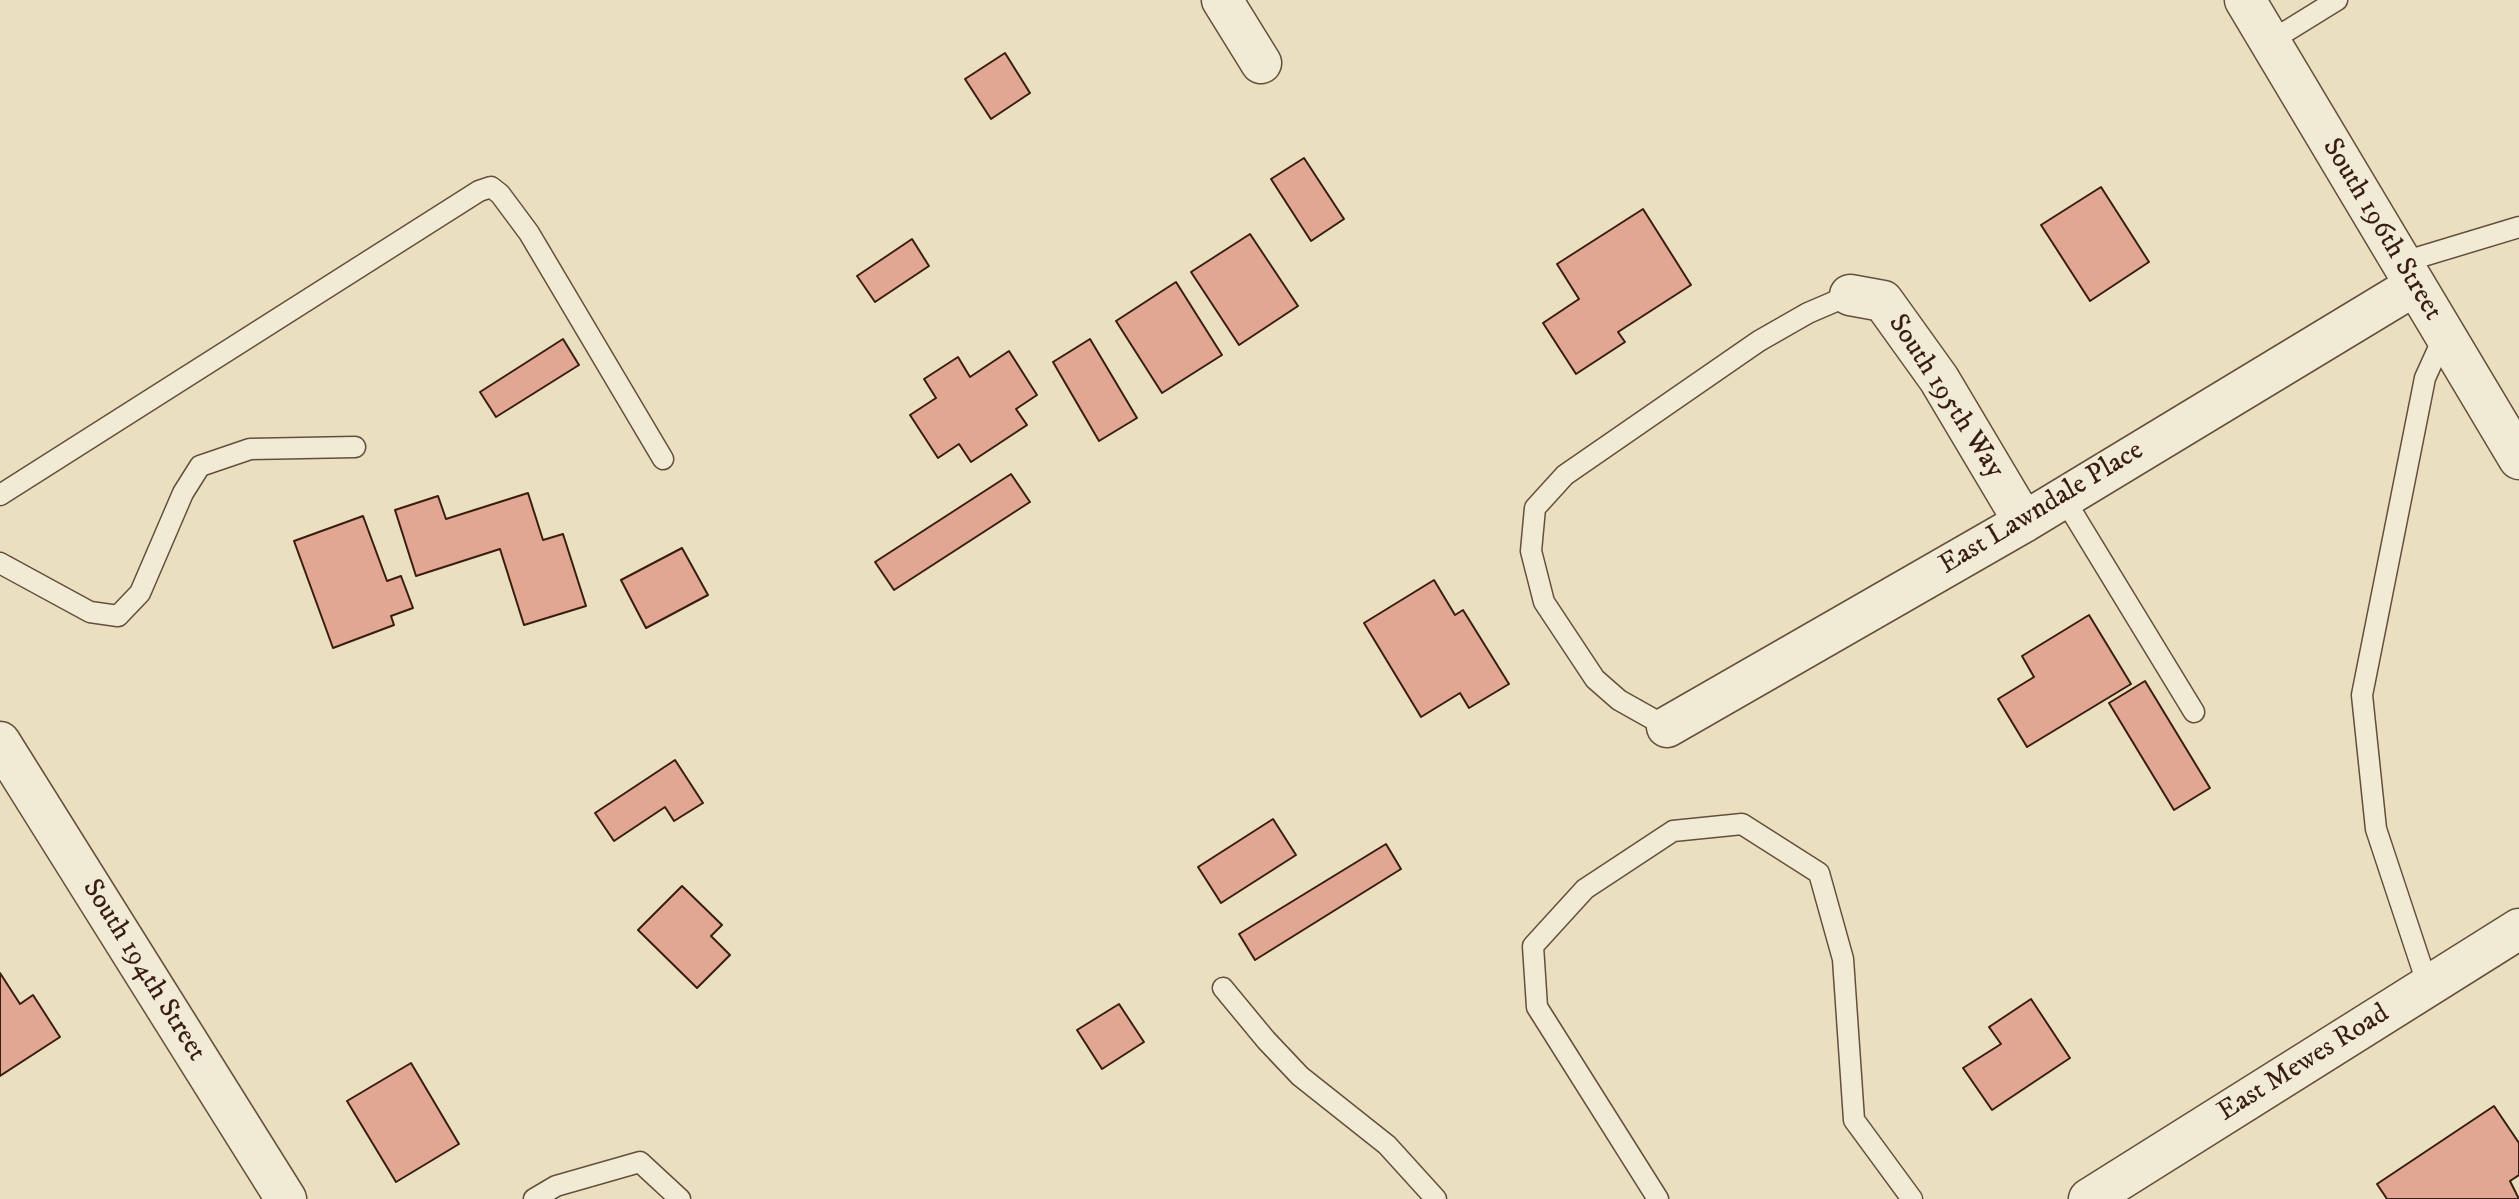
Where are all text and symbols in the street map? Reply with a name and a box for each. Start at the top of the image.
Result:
street label: South 196th Street [2314,133,2448,327]
street label: South 195th Way [1880,309,2010,485]
street label: East Lawndale Place [1934,435,2150,583]
street label: South 194th Street [74,874,212,1068]
street label: East Mewes Road [2212,998,2396,1130]

